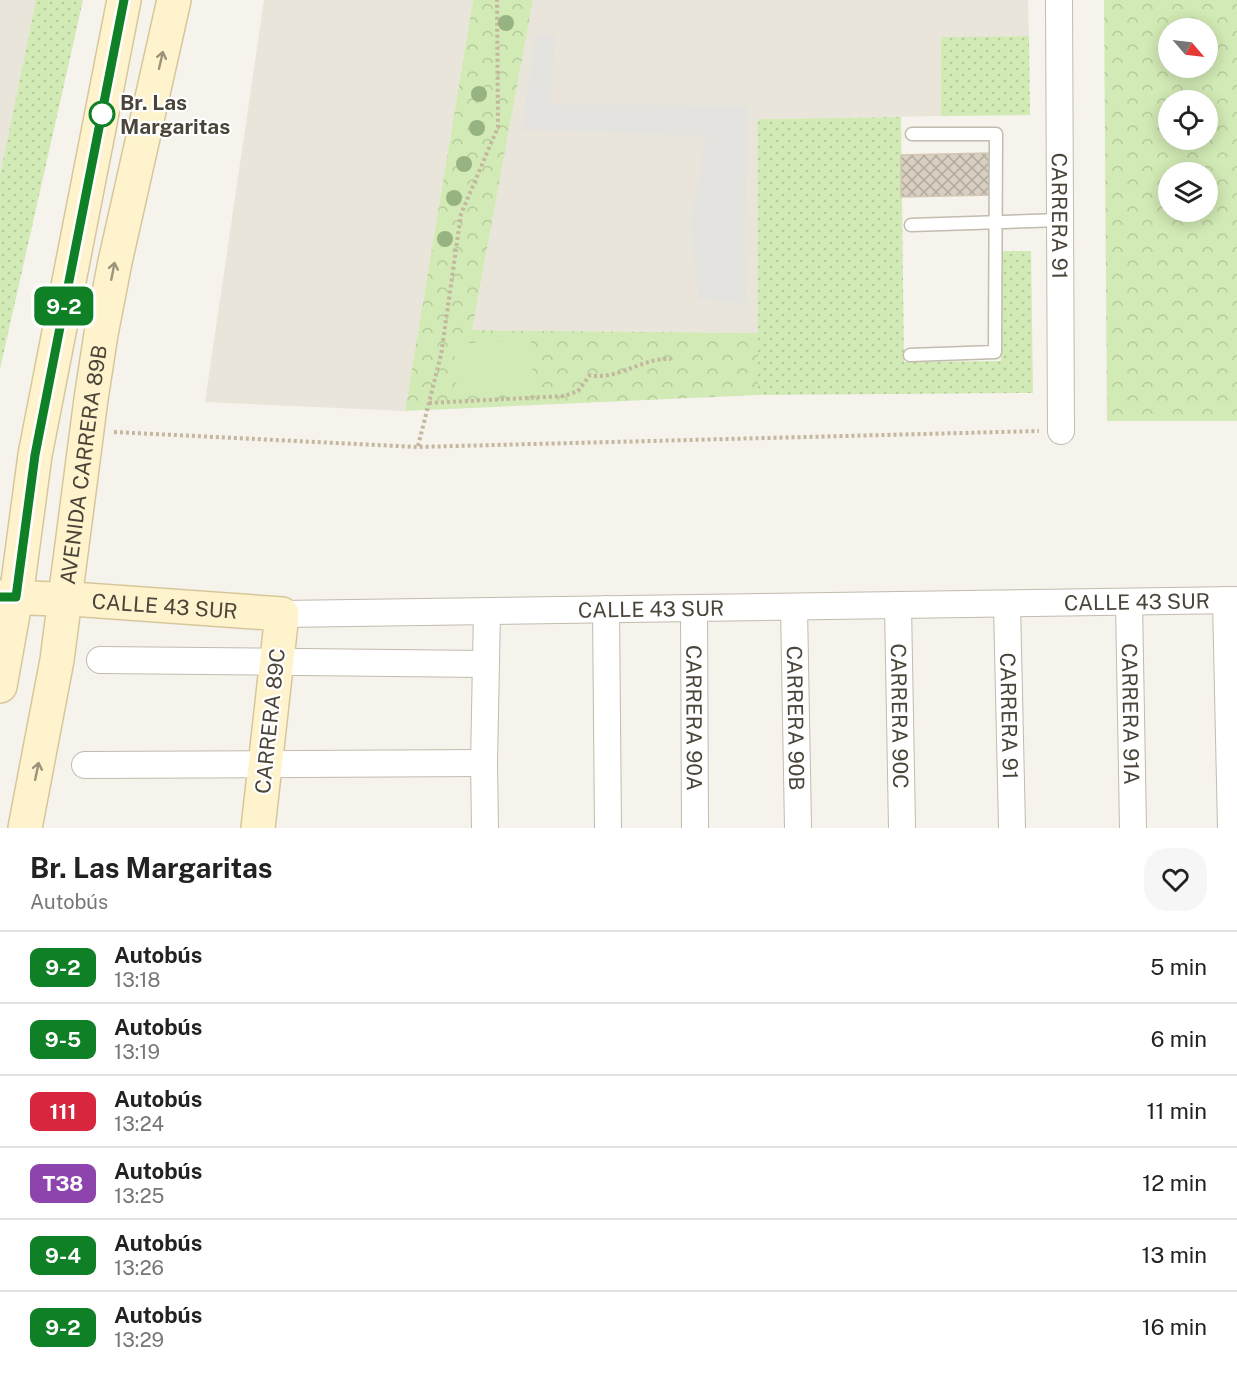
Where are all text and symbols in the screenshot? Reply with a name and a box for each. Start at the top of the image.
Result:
north arrow [1158,18,1218,78]
map controls [1158,18,1218,222]
one-way arrow [155,51,167,70]
place label: Br. Las Margaritas [120,90,230,139]
button: locate [1158,90,1218,150]
marker: Br. Las Margaritas [89,101,115,127]
street label: CARRERA 91 [1047,153,1073,279]
button: layers [1158,162,1218,222]
one-way arrow [108,262,119,281]
line badge: 9-2 [29,286,98,326]
text: 9-2 [46,294,82,319]
street label: AVENIDA CARRERA 89B [54,343,112,586]
street label: CALLE 43 SUR [91,588,238,623]
street label: CALLE 43 SUR [1064,588,1210,615]
street label: CALLE 43 SUR [578,595,724,622]
street label: CARRERA 90C [886,643,914,789]
street label: CARRERA 91A [1117,643,1145,785]
street label: CARRERA 90A [682,645,707,791]
street label: CARRERA 90B [782,645,810,791]
street label: CARRERA 89C [250,647,290,795]
street label: CARRERA 91 [996,652,1023,780]
one-way arrow [32,761,43,781]
button: heart [1144,848,1207,911]
text: Br. Las Margaritas [30,851,273,884]
text: Autobús [30,890,108,914]
text: Autobús [114,942,202,968]
text: 5 min [1150,954,1207,980]
text: 9-2 [45,955,81,980]
text: 13:18 [114,968,160,992]
text: Autobús [114,1014,202,1040]
text: 6 min [1151,1026,1207,1052]
text: 9-5 [45,1027,81,1052]
text: 13:19 [114,1040,160,1064]
text: Autobús [114,1086,202,1112]
text: 11 min [1146,1098,1207,1124]
text: 111 [50,1099,76,1124]
text: 13:24 [114,1112,164,1136]
text: Autobús [114,1158,202,1184]
text: 12 min [1142,1170,1207,1196]
text: T38 [43,1171,83,1196]
text: 13:25 [114,1184,164,1208]
text: Autobús [114,1230,202,1256]
text: 13 min [1142,1242,1207,1268]
text: 9-4 [45,1243,81,1268]
text: 13:26 [114,1256,164,1280]
text: Autobús [114,1302,202,1328]
text: 16 min [1142,1314,1207,1340]
text: 9-2 [45,1315,81,1340]
text: 13:29 [114,1328,164,1352]

